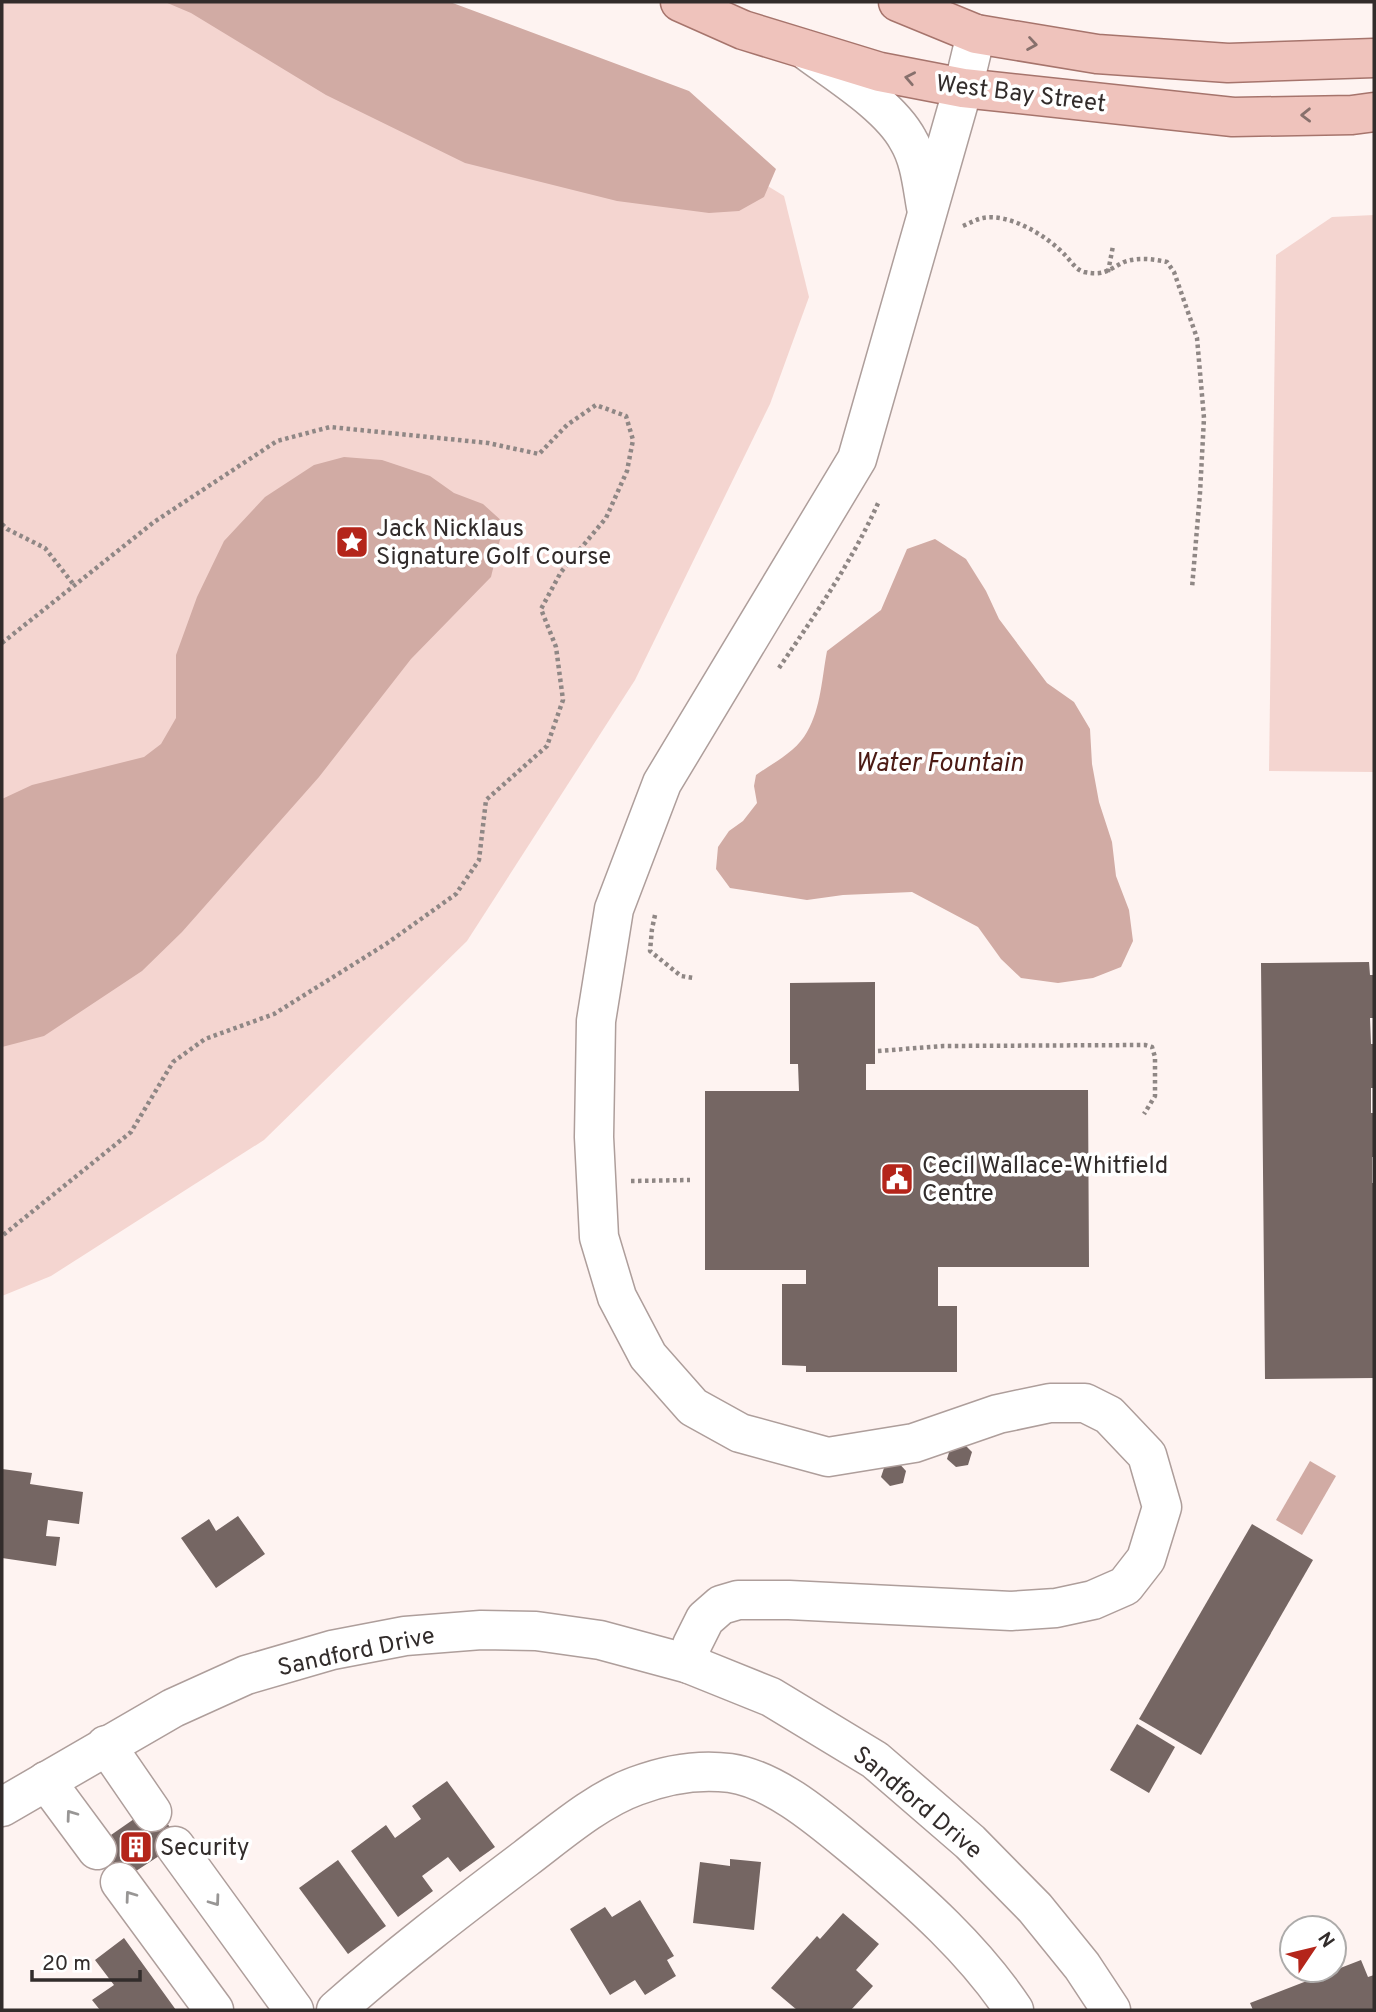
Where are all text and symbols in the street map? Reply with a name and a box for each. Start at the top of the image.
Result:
one-way arrow [1026,36,1038,51]
street label: West Bay Street [934,70,1107,120]
one-way arrow [904,71,916,86]
one-way arrow [1300,108,1311,123]
place label: Jack Nicklaus Signature Golf Course [376,515,611,573]
place icon: Jack Nicklaus Signature Golf Course [333,523,371,561]
water label: Water Fountain [855,748,1023,781]
place label: Cecil Wallace-Whitfield Centre [922,1152,1168,1210]
public building icon: Cecil Wallace-Whitfield Centre [878,1160,916,1198]
street label: Sandford Drive [275,1622,438,1684]
street label: Sandford Drive [846,1741,988,1866]
one-way arrow [67,1810,79,1823]
building icon: Security [117,1828,155,1866]
place label: Security [160,1834,249,1864]
one-way arrow [126,1891,139,1904]
one-way arrow [207,1893,219,1906]
north arrow [1278,1914,1348,1984]
text: N [1312,1928,1339,1953]
scale bar [32,1938,140,1982]
text: 20 m [42,1951,91,1978]

